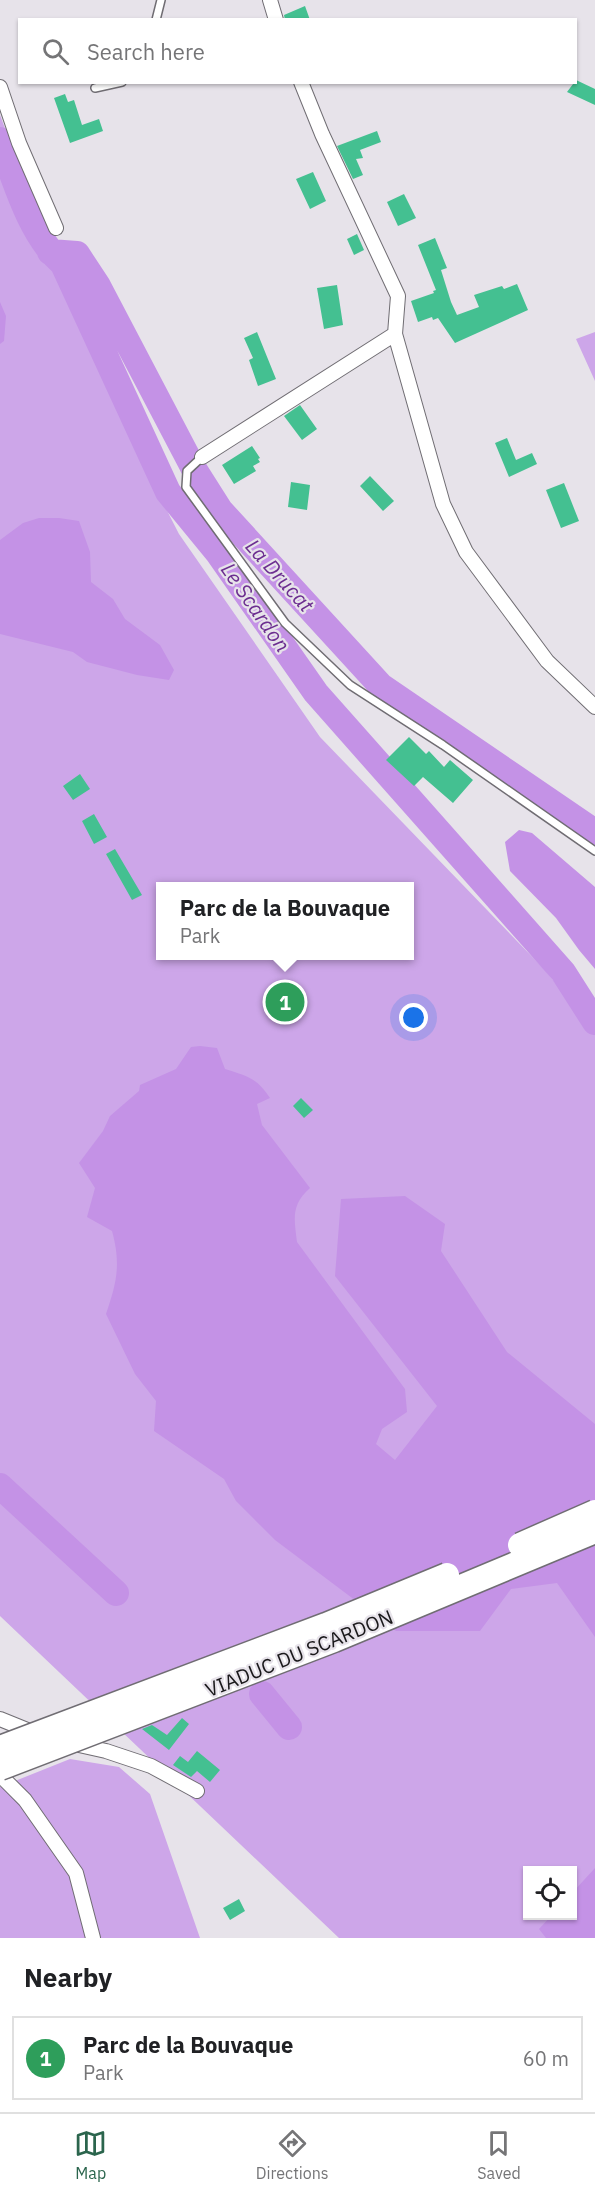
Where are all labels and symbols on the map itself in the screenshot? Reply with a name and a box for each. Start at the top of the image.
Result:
water label: La Drucat [240,532,321,618]
water label: Le Scardon [215,557,297,657]
pin: 1 [266,980,304,1024]
your location [399,1003,428,1032]
street label: VIADUC DU SCARDON [201,1603,397,1703]

